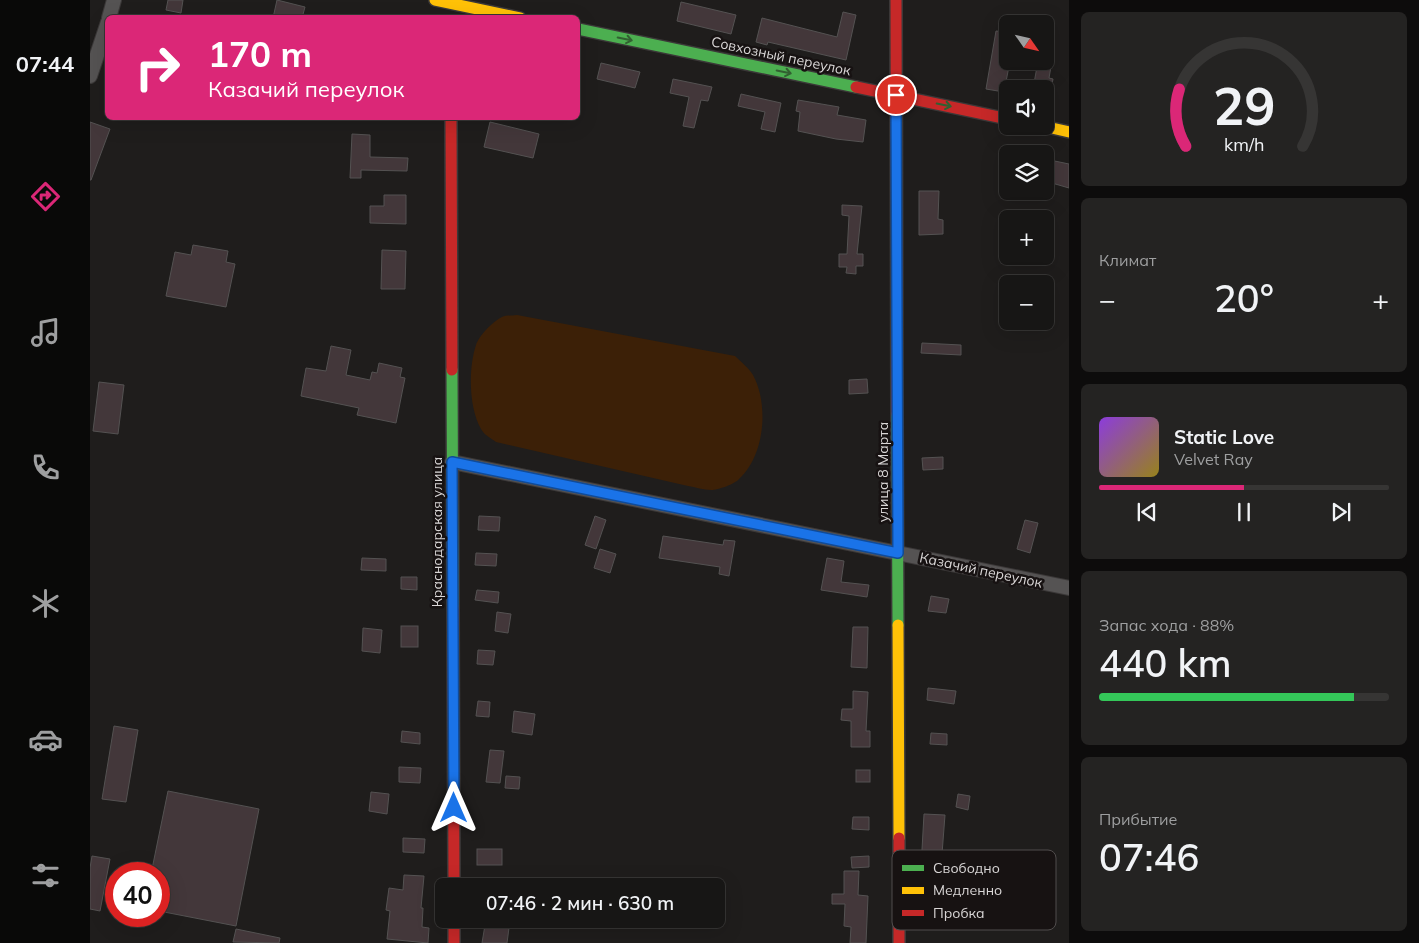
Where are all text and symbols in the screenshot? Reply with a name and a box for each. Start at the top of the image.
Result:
north arrow [999,15,1054,70]
map controls [999,15,1054,330]
text: 170 m [208,32,312,76]
street label: Совхозный переулок [710,32,853,80]
icon: right [125,35,190,100]
one-way arrow [617,35,633,44]
text: 07:44 [16,50,74,78]
one-way arrow [776,68,792,77]
text: 29 [1213,73,1275,138]
pin [875,74,917,116]
text: Казачий переулок [208,75,404,103]
button: sound [999,80,1054,135]
icon: arrive [882,81,910,109]
one-way arrow [935,101,951,111]
text: km/h [1224,133,1264,155]
button: layers [999,145,1054,200]
icon: directions [28,179,63,214]
button: + [999,210,1054,265]
text: Климат [1099,250,1156,270]
text: 20° [1214,274,1274,322]
button: − [999,275,1054,330]
text: − [1099,282,1116,317]
text: + [1372,282,1389,317]
icon: music [28,315,63,350]
street label: улица 8 Марта [874,422,892,522]
text: Static Love [1174,425,1274,449]
text: Velvet Ray [1174,449,1253,469]
icon: phone [28,450,63,485]
street label: Краснодарская улица [428,457,446,607]
icon: previous [1133,498,1161,526]
icon: pause [1230,498,1258,526]
icon: next [1327,498,1355,526]
street label: Казачий переулок [918,548,1044,592]
icon: climate [28,586,63,621]
text: Запас хода · 88% [1099,615,1234,635]
text: 440 km [1099,639,1232,687]
icon: car [28,722,63,757]
position arrow [427,781,479,833]
text: Прибытие [1099,809,1177,829]
text: 07:46 [1099,833,1199,881]
legend [892,850,1056,930]
icon: filters [28,858,63,893]
text: Свободно [933,859,1000,877]
speed limit sign: 40 [105,862,170,927]
text: Медленно [933,881,1002,899]
text: 07:46 · 2 мин · 630 m [486,891,674,915]
text: Пробка [933,904,985,922]

